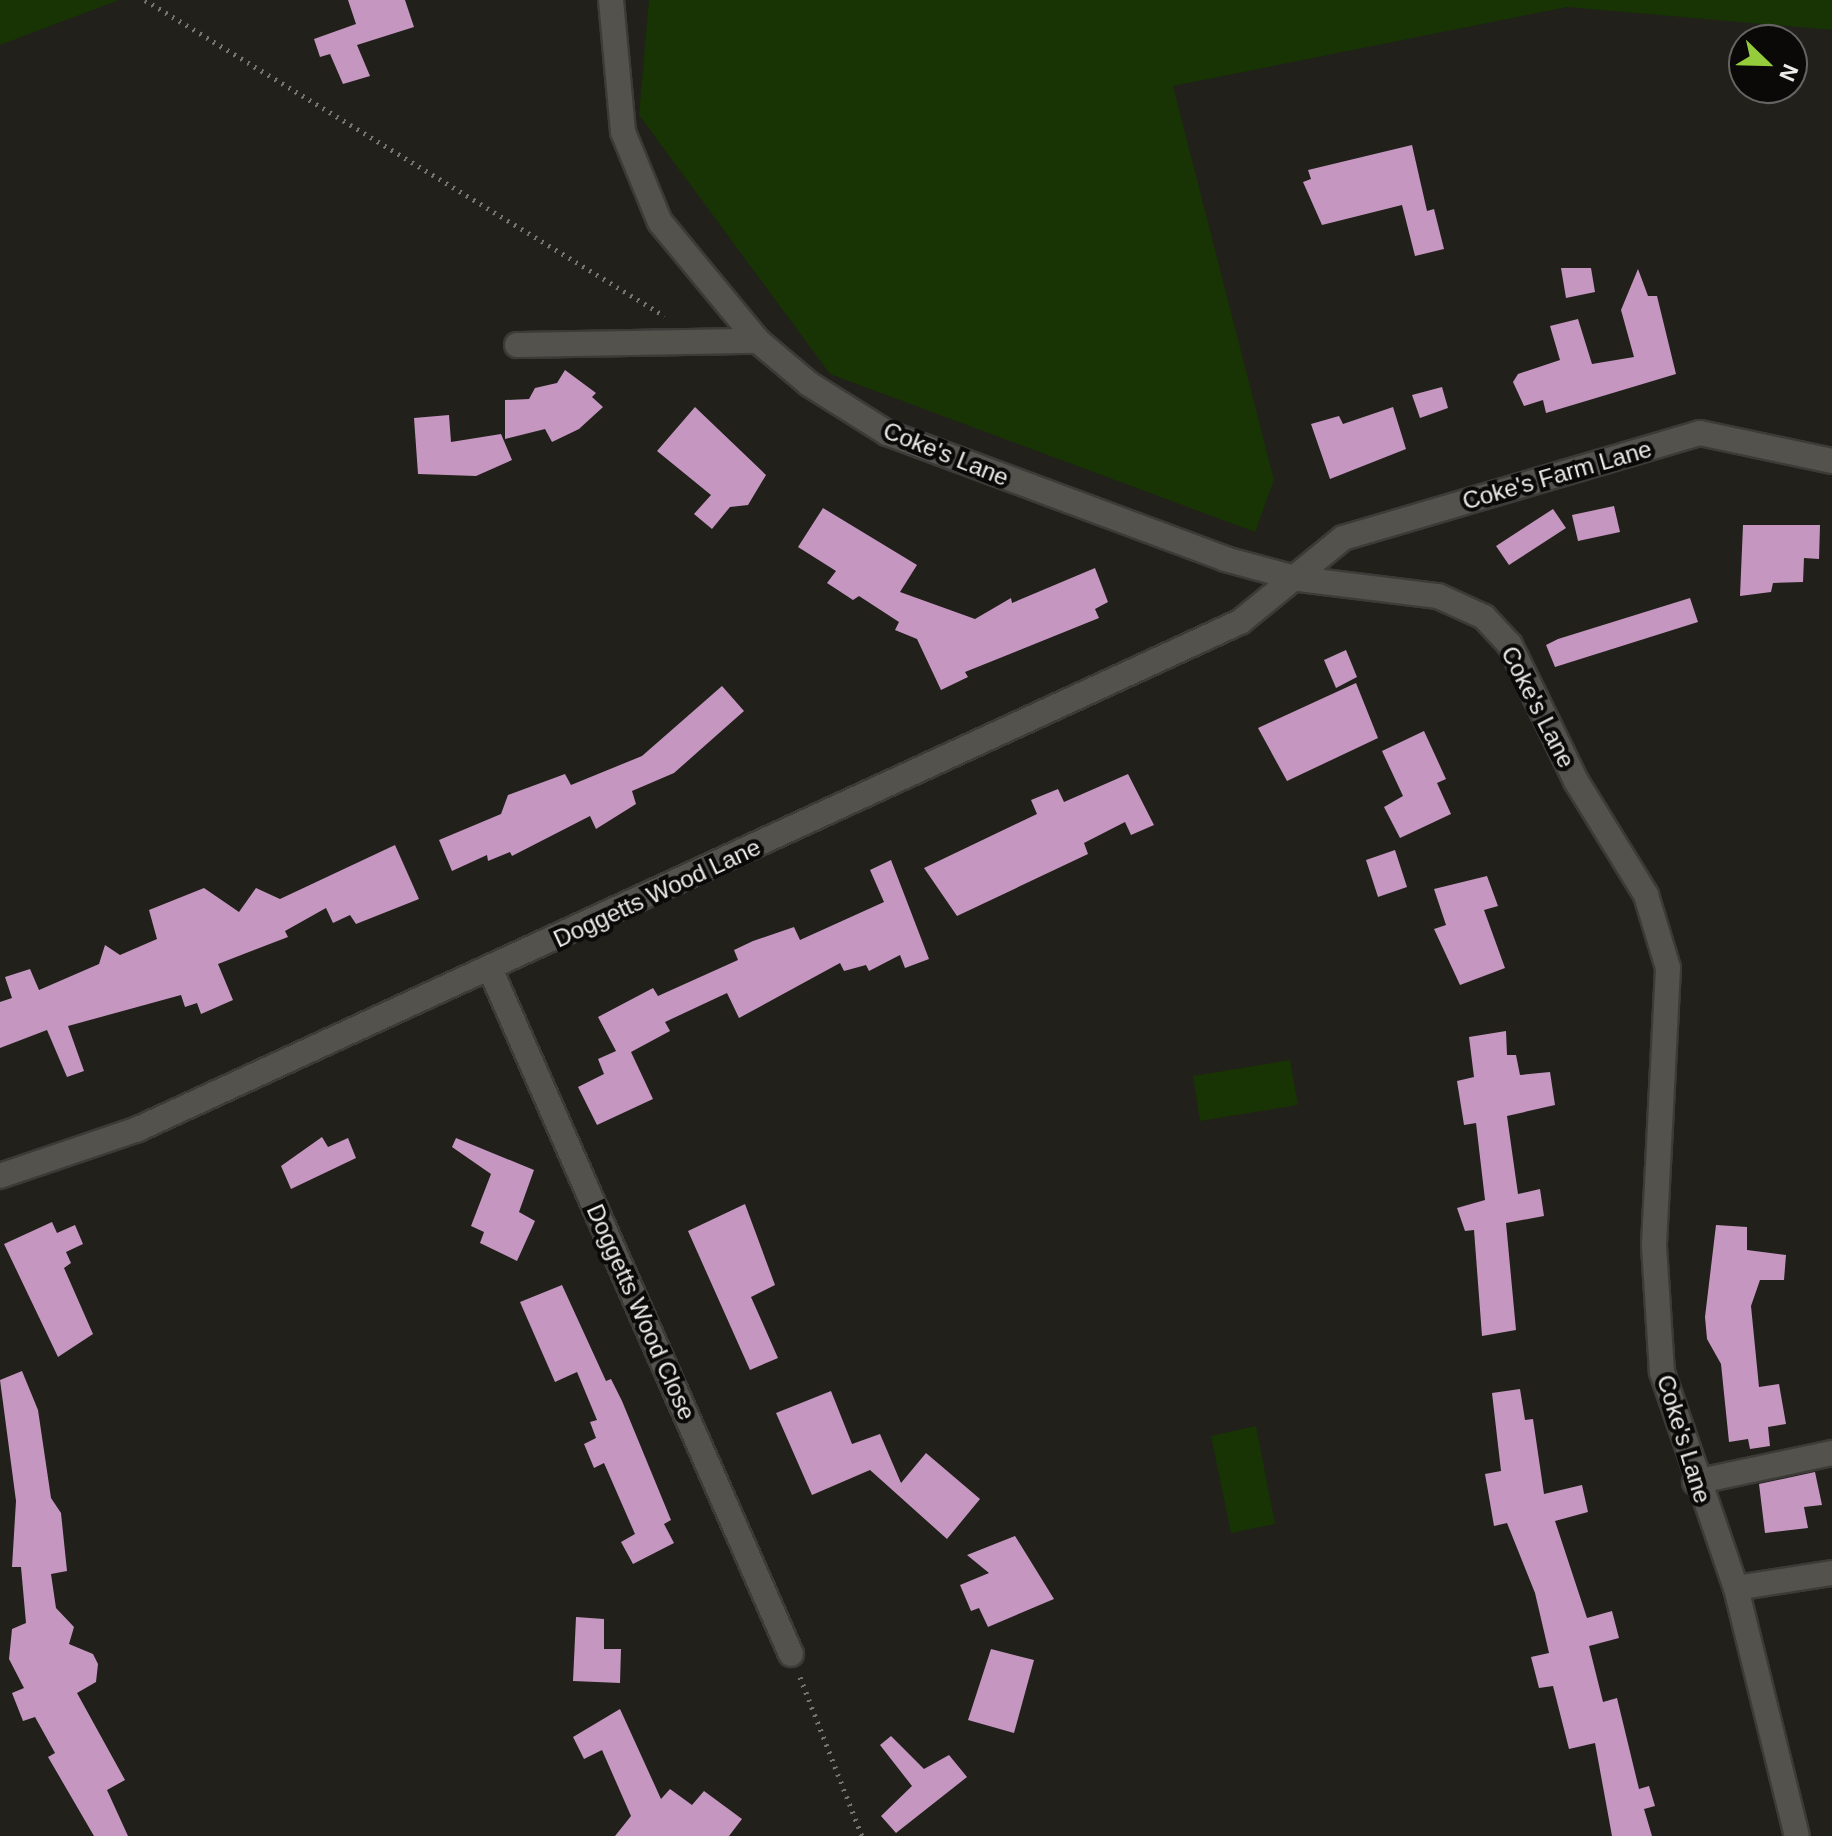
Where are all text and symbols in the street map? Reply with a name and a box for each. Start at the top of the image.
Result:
north arrow [1728,24,1808,104]
text: N [1774,61,1803,85]
street label: Coke's Lane [879,416,1013,492]
street label: Coke's Farm Lane [1459,434,1655,516]
street label: Coke's Lane [1495,641,1581,773]
street label: Doggetts Wood Lane [549,832,765,954]
street label: Doggetts Wood Close [580,1200,702,1424]
street label: Coke's Lane [1651,1371,1717,1507]

